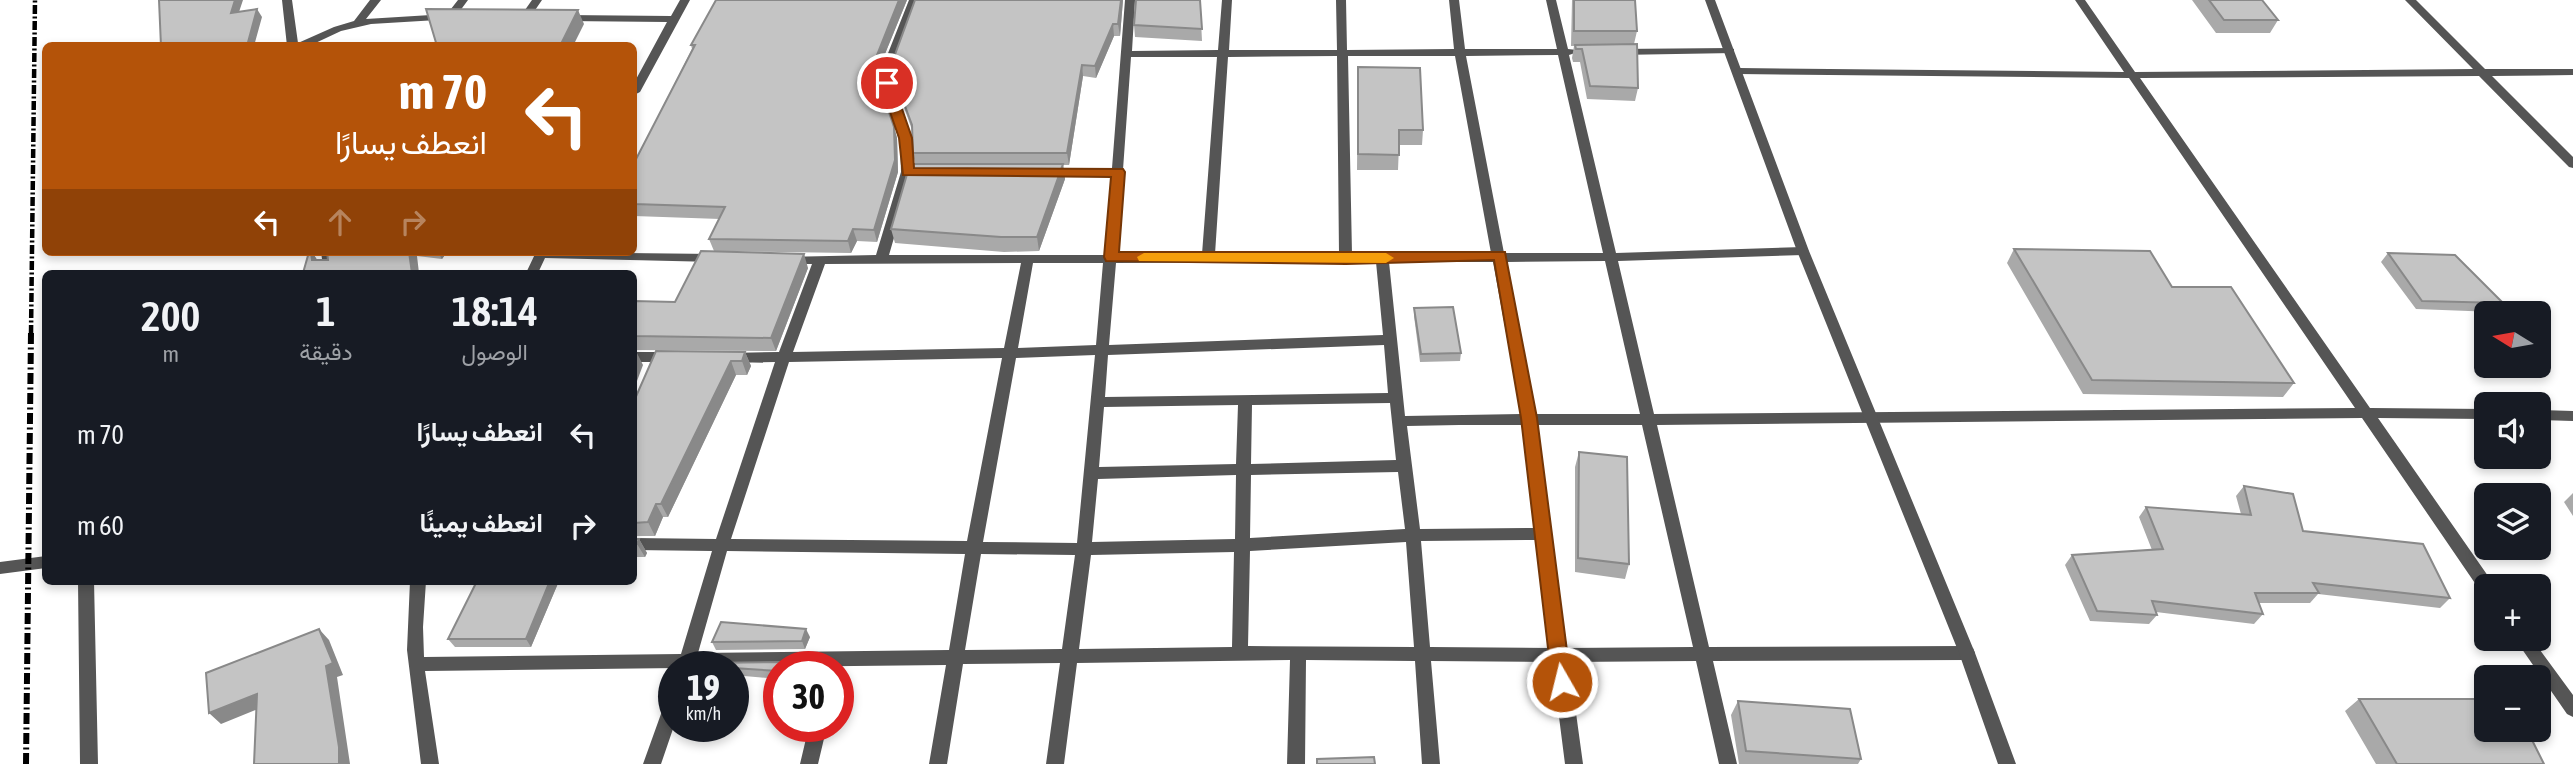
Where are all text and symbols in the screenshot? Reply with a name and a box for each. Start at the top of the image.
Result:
pin [857,53,917,113]
text: 70 m [399,63,487,119]
icon: arrive [868,64,906,102]
icon: left [511,70,602,161]
text: انعطف يسارًا [335,124,487,161]
icon: left [248,203,286,241]
icon: ahead [321,203,359,241]
icon: right [394,203,432,241]
text: 1 [316,287,336,335]
text: 18:14 [452,287,538,335]
text: 200 [141,292,200,340]
north arrow [2474,301,2552,378]
map controls [2474,301,2551,742]
text: دقيقة [299,339,353,365]
text: الوصول [462,339,528,365]
text: m [162,341,179,367]
button: sound [2474,392,2551,469]
icon: left [564,416,602,454]
text: انعطف يسارًا [416,417,543,447]
text: 70 m [77,420,124,450]
button: layers [2474,483,2551,560]
icon: right [564,507,602,545]
text: انعطف يمينًا [420,508,543,538]
text: 60 m [77,511,124,541]
button: + [2474,574,2551,651]
position arrow [1525,645,1599,719]
speed limit sign: 30 [763,651,854,742]
button: − [2474,665,2551,742]
text: 19 [687,667,720,707]
text: km/h [686,703,721,724]

